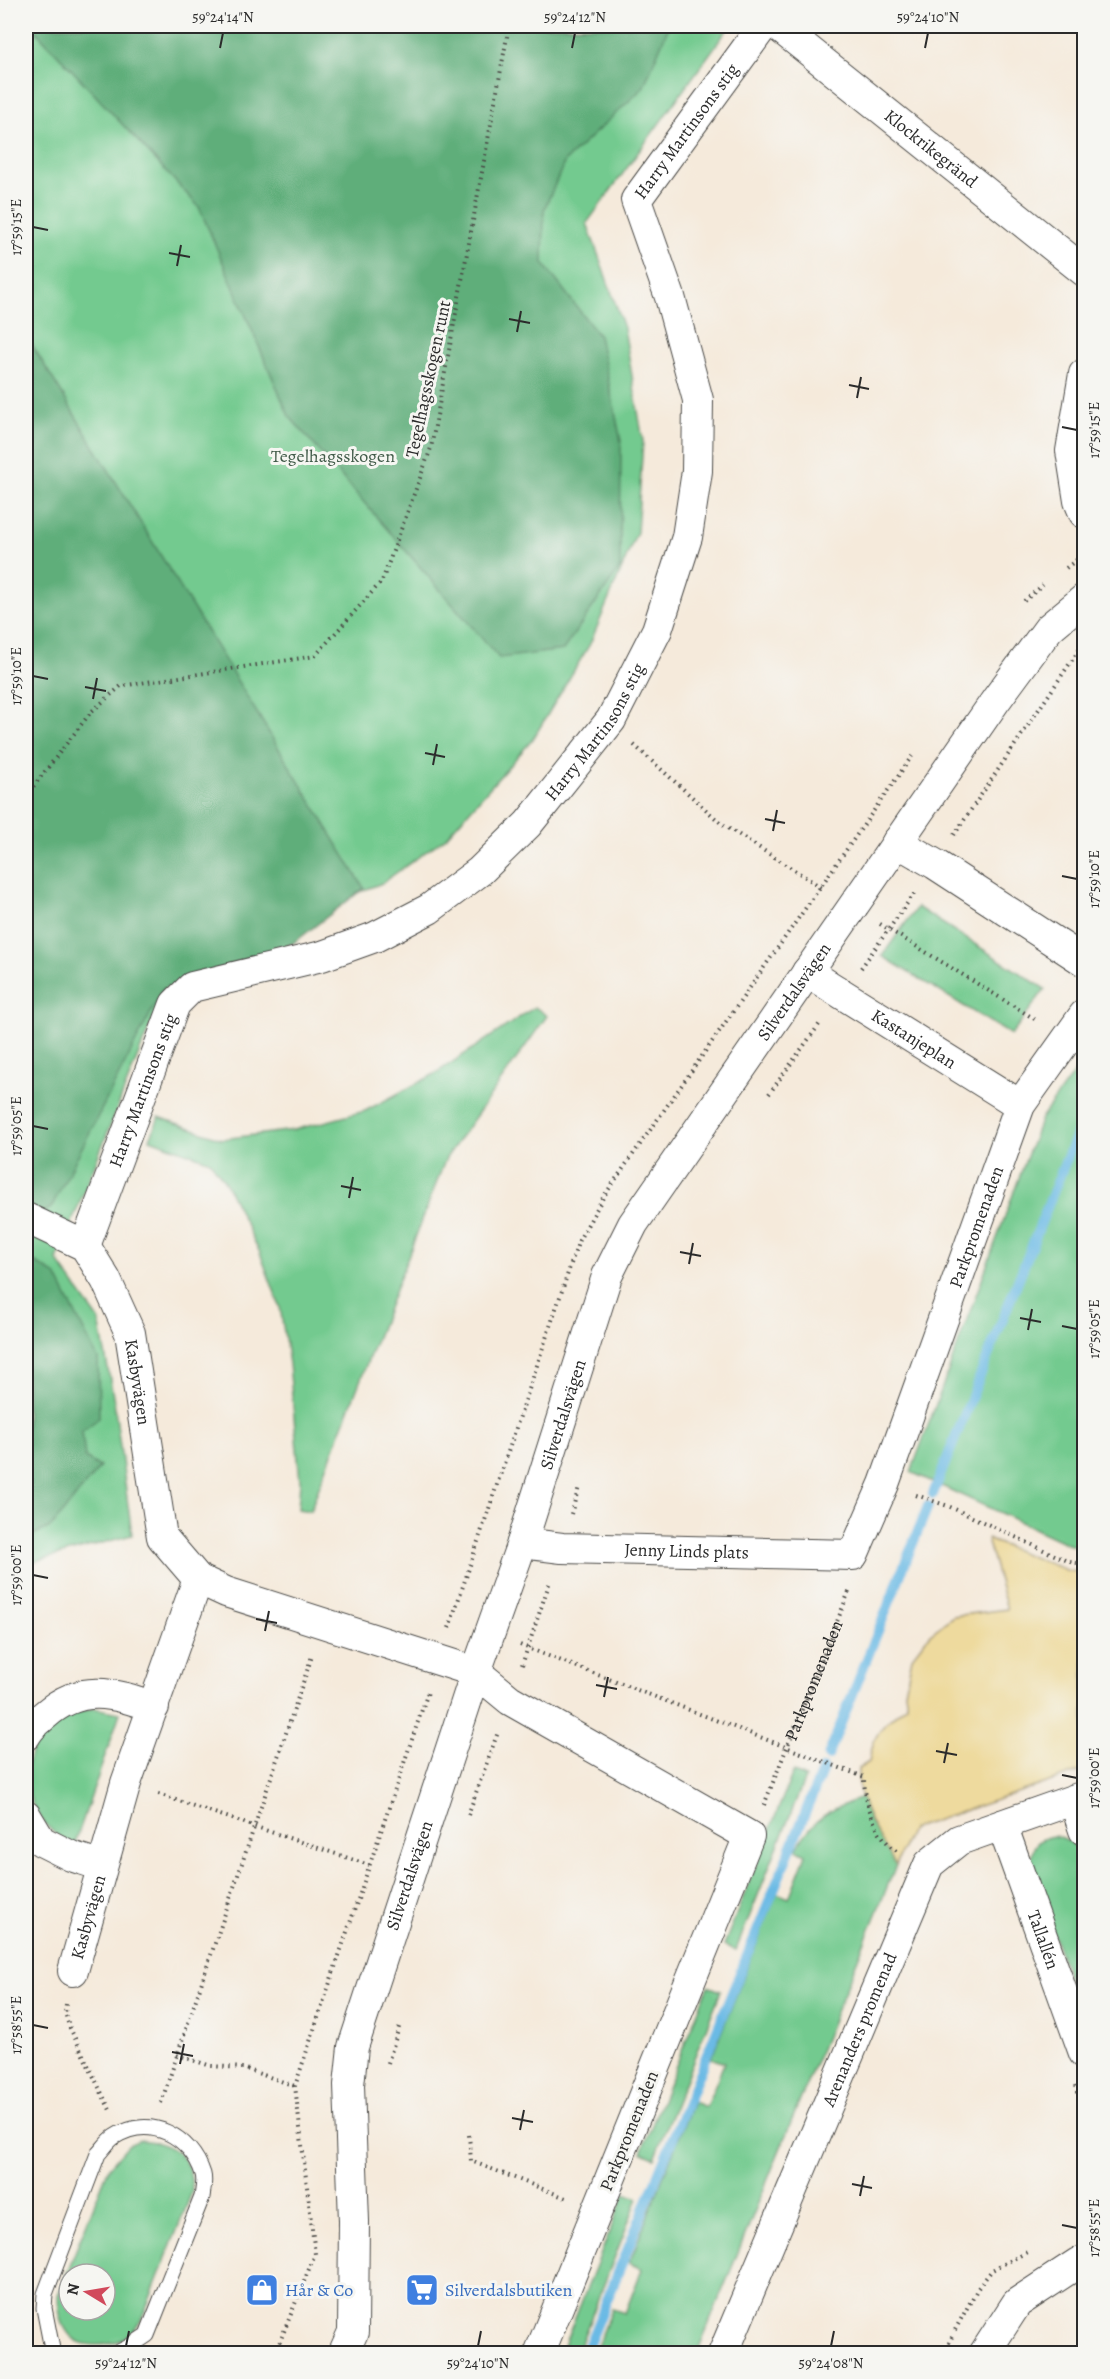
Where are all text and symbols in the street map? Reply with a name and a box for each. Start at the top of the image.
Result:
text: 59°24'14"N [192,7,254,27]
text: 59°24'12"N [544,7,606,27]
text: 59°24'10"N [897,7,960,27]
street label: Harry Martinsons stig [628,58,744,204]
street label: Klockrikegränd [879,104,983,194]
text: 17°59'15"E [6,199,26,255]
street label: Tegelhagsskogen runt [400,298,456,460]
text: 17°59'15"E [1084,402,1104,458]
park label: Tegelhagsskogen [271,444,395,468]
text: 17°59'10"E [6,647,26,705]
street label: Harry Martinsons stig [539,659,650,806]
text: 17°59'10"E [1084,850,1104,908]
street label: Silverdalsvägen [752,938,836,1045]
street label: Kastanjeplan [867,1003,961,1074]
street label: Harry Martinsons stig [103,1010,182,1171]
text: 17°59'05"E [6,1096,26,1156]
street label: Parkpromenaden [943,1163,1009,1291]
text: 17°59'05"E [1084,1299,1104,1359]
street label: Kasbyvägen [119,1337,156,1427]
street label: Silverdalsvägen [534,1356,592,1473]
street label: Jenny Linds plats [624,1538,749,1564]
text: 17°59'00"E [6,1544,26,1606]
street label: Parkpromenaden [779,1617,848,1744]
text: 17°59'00"E [1084,1747,1104,1809]
street label: Silverdalsvägen [380,1817,439,1933]
street label: Kasbyvägen [65,1872,112,1962]
street label: Tallallén [1022,1907,1065,1973]
street label: Arenanders promenad [816,1949,903,2111]
text: 17°58'55"E [6,1996,26,2054]
street label: Parkpromenaden [594,2067,664,2195]
text: 17°58'55"E [1084,2199,1104,2257]
north arrow [57,2262,117,2322]
shop icon: Hår & Co [244,2272,280,2308]
supermarket icon: Silverdalsbutiken [404,2272,440,2308]
place label: Hår & Co [285,2278,353,2302]
place label: Silverdalsbutiken [445,2278,573,2302]
text: N [61,2281,85,2297]
text: 59°24'12"N [95,2353,157,2373]
text: 59°24'10"N [447,2353,510,2373]
text: 59°24'08"N [799,2353,864,2373]

